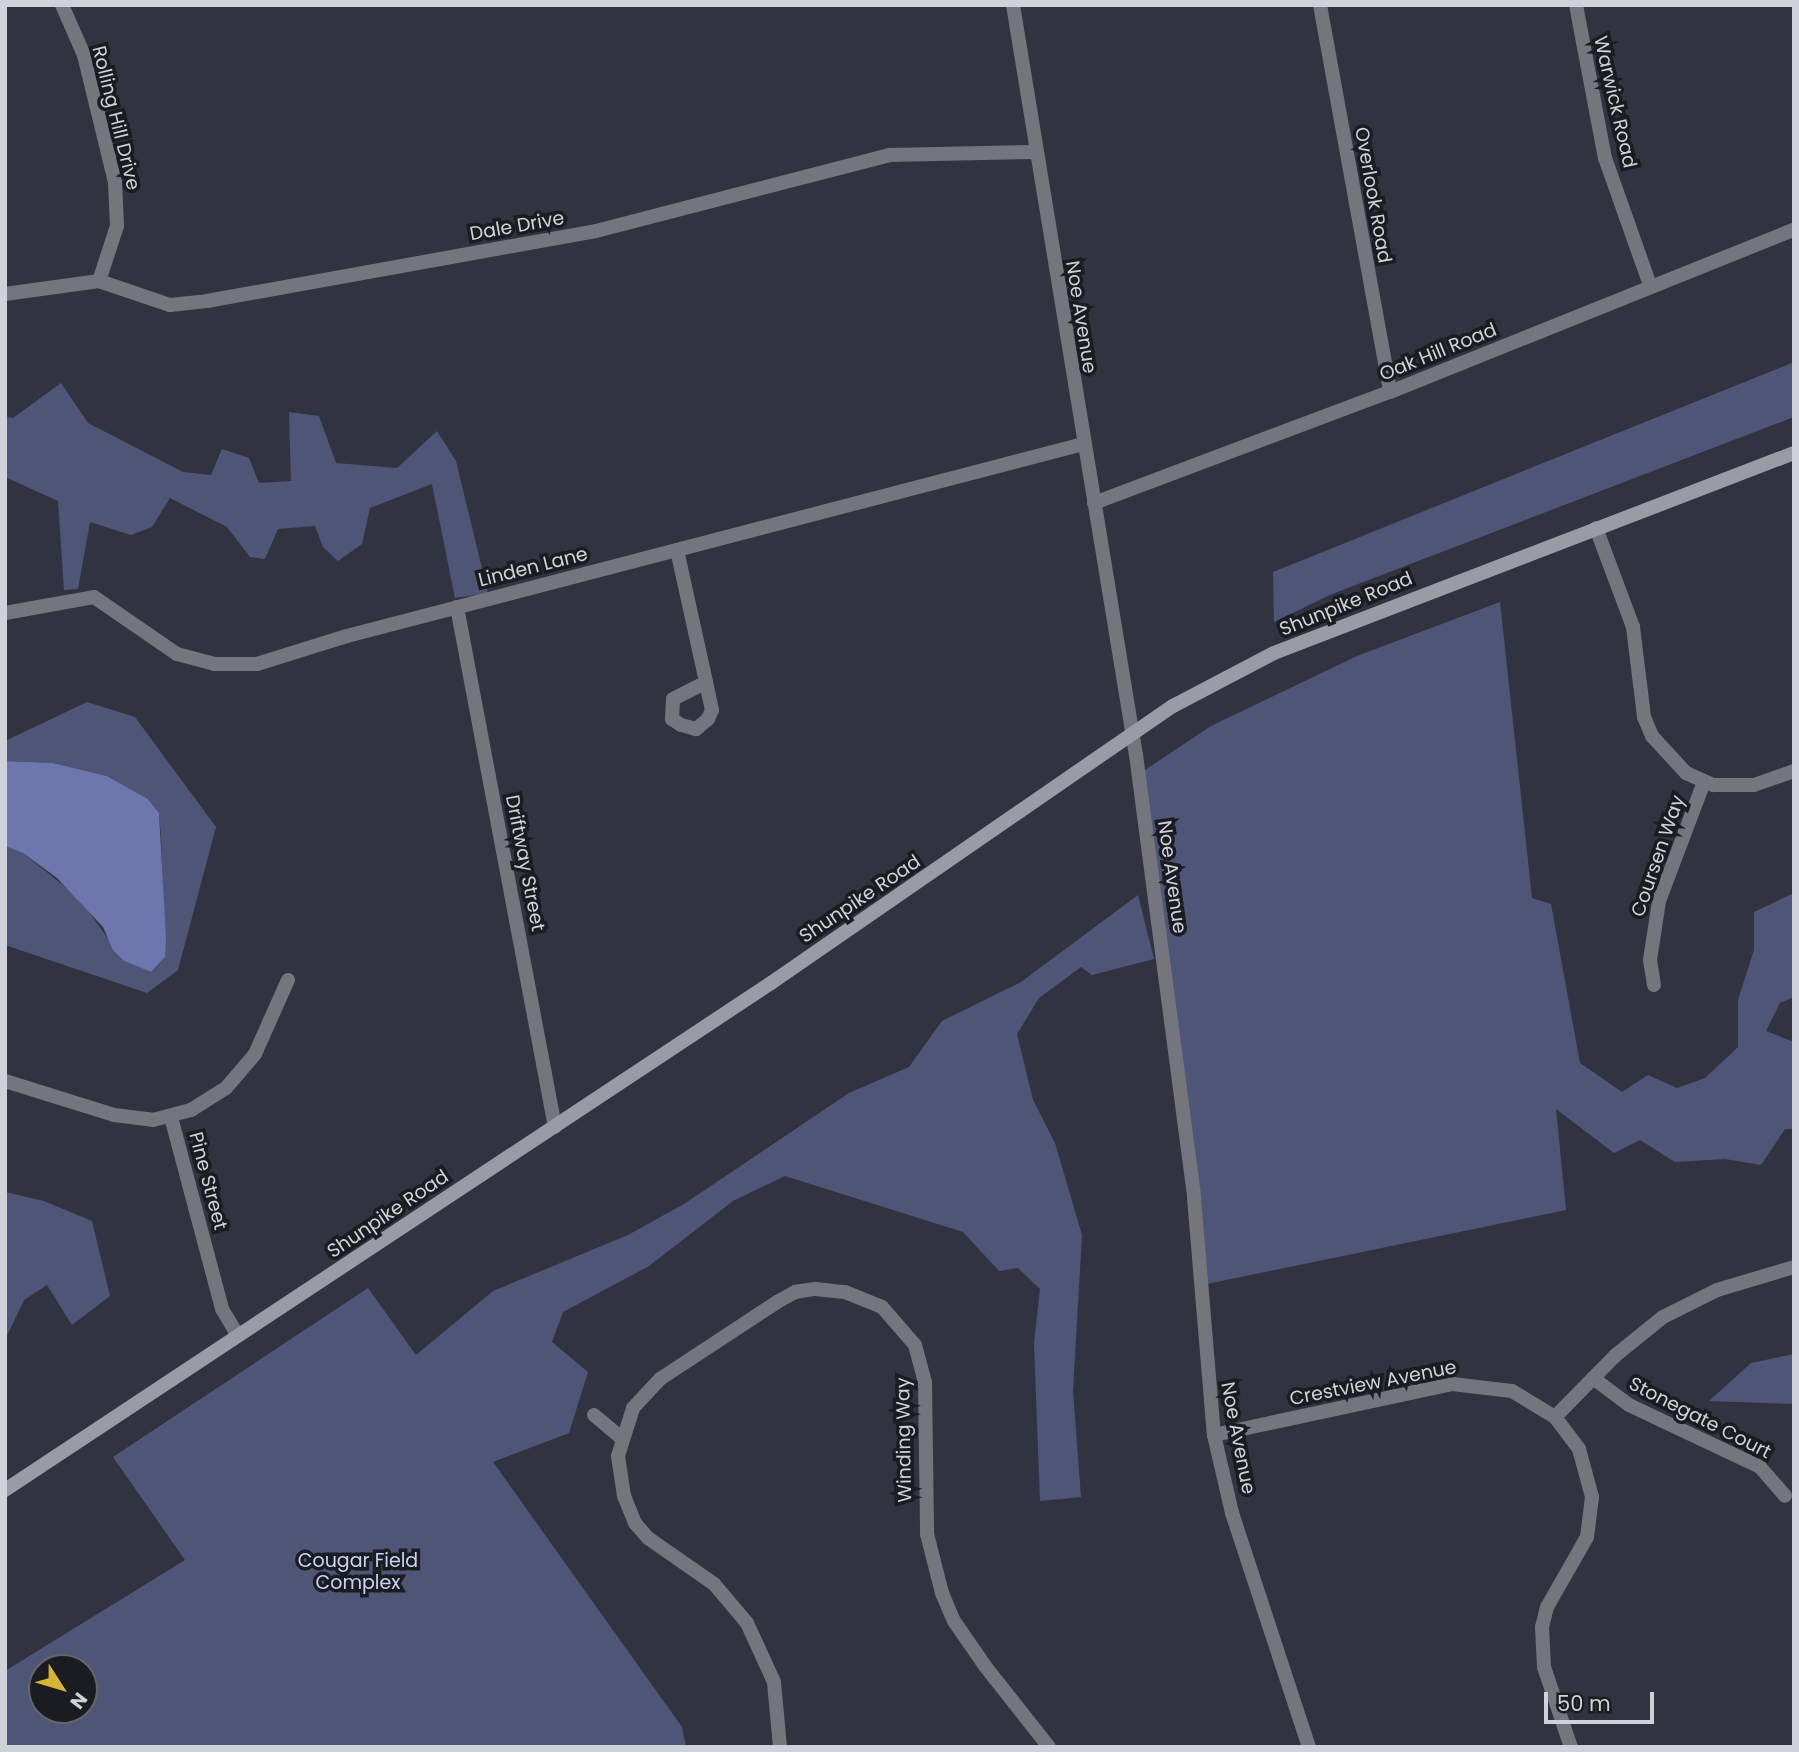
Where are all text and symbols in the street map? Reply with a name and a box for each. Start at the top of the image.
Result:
street label: Warwick Road [1589,34,1641,170]
street label: Rolling Hill Drive [87,44,145,192]
street label: Overlook Road [1350,125,1396,265]
street label: Dale Drive [468,206,566,246]
street label: Noe Avenue [1061,259,1101,375]
street label: Oak Hill Road [1376,318,1500,386]
street label: Linden Lane [476,542,590,592]
street label: Shunpike Road [1276,567,1416,641]
street label: Coursen Way [1627,792,1689,920]
street label: Driftway Street [501,793,549,933]
street label: Noe Avenue [1153,819,1191,935]
street label: Shunpike Road [795,850,925,948]
street label: Pine Street [184,1130,232,1232]
street label: Shunpike Road [323,1165,453,1263]
street label: Crestview Avenue [1288,1356,1458,1410]
street label: Stonegate Court [1625,1372,1775,1464]
street label: Winding Way [892,1377,916,1503]
street label: Noe Avenue [1216,1380,1260,1496]
park label: Cougar Field Complex [298,1550,418,1594]
north arrow [28,1654,98,1724]
scale bar [1547,1678,1657,1722]
text: N [63,1687,94,1715]
text: 50 m [1557,1689,1611,1718]

